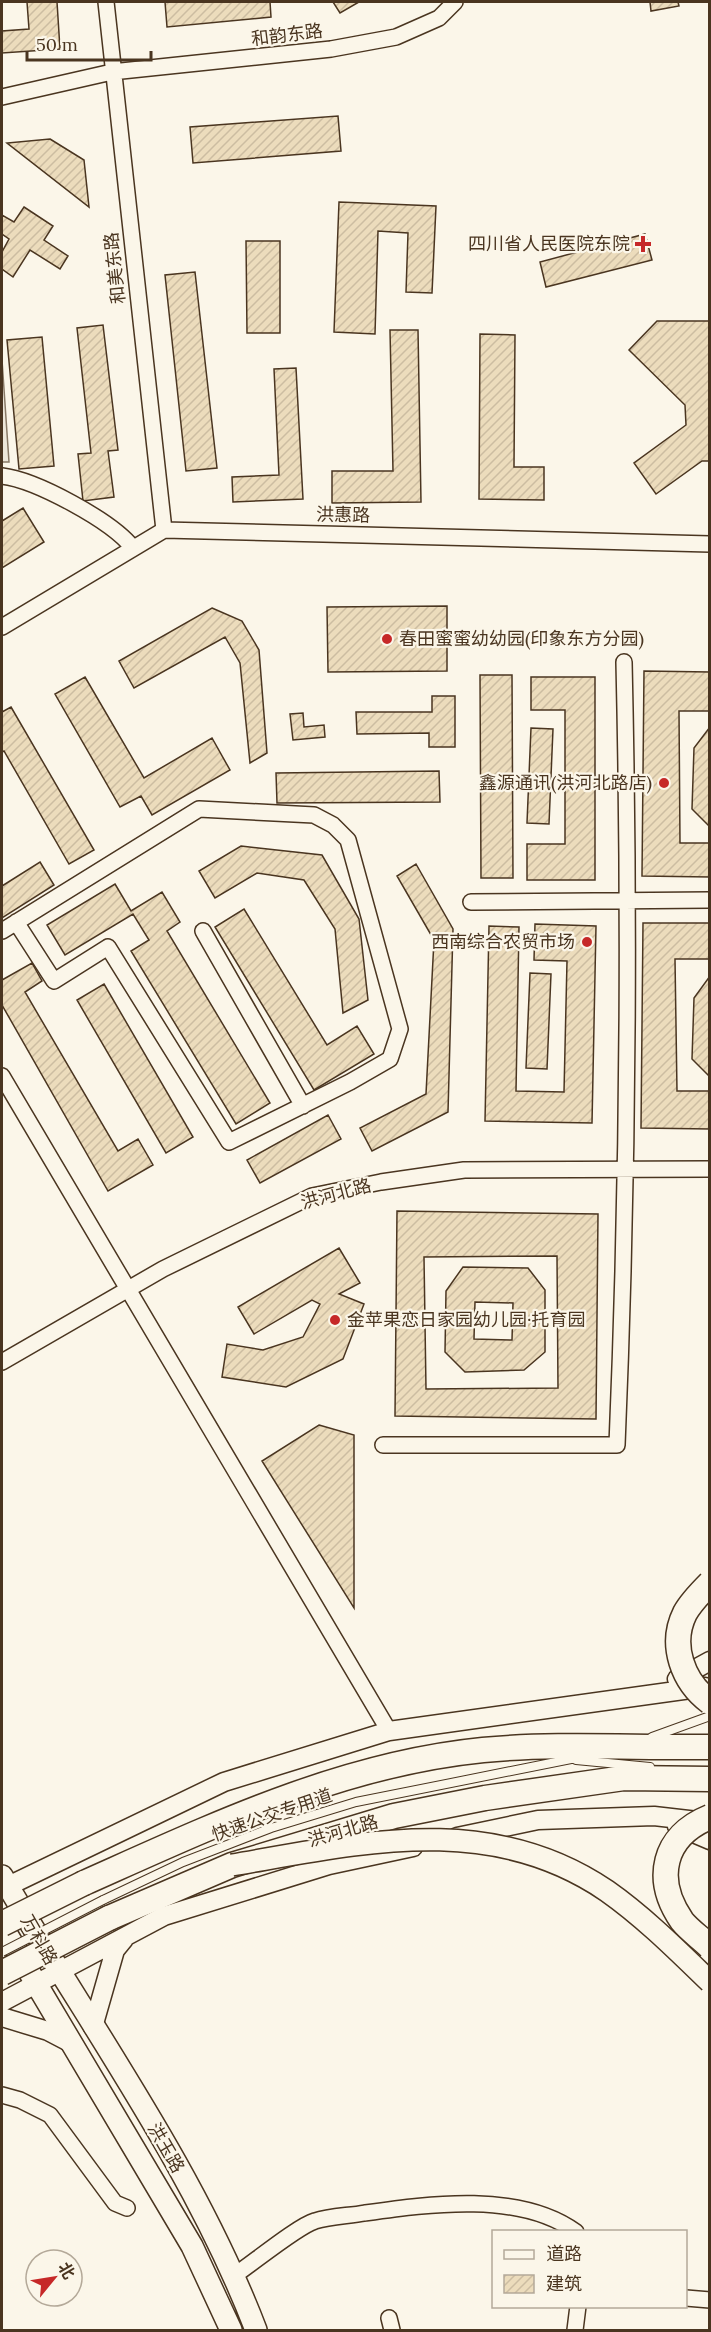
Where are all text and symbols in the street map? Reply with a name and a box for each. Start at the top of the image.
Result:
street label: 和韵东路 [250,19,324,50]
scale bar [27,24,152,62]
text: 50 m [36,33,78,56]
street label: 和美东路 [99,231,130,305]
place label: 四川省人民医院东院 [468,232,630,255]
marker: 四川省人民医院东院 [634,235,652,253]
street label: 洪惠路 [316,503,370,526]
place label: 春田蜜蜜幼幼园(印象东方分园) [399,627,644,650]
marker: 春田蜜蜜幼幼园(印象东方分园) [380,632,394,646]
place label: 鑫源通讯(洪河北路店) [479,771,652,794]
marker: 鑫源通讯(洪河北路店) [657,776,671,790]
place label: 西南综合农贸市场 [431,930,575,953]
marker: 西南综合农贸市场 [580,935,594,949]
street label: 洪河北路 [298,1173,374,1214]
place label: 金苹果恋日家园幼儿园·托育园 [347,1308,586,1331]
marker: 金苹果恋日家园幼儿园·托育园 [328,1313,342,1327]
street label: 快速公交专用道 [209,1783,335,1846]
street label: 洪河北路 [305,1810,381,1851]
street label: 万科路 [16,1911,63,1969]
street label: 洪玉路 [143,2119,190,2177]
legend [492,2230,687,2308]
text: 道路 [546,2242,582,2265]
north arrow [24,2248,84,2308]
text: 北 [54,2259,80,2282]
text: 建筑 [546,2272,582,2295]

